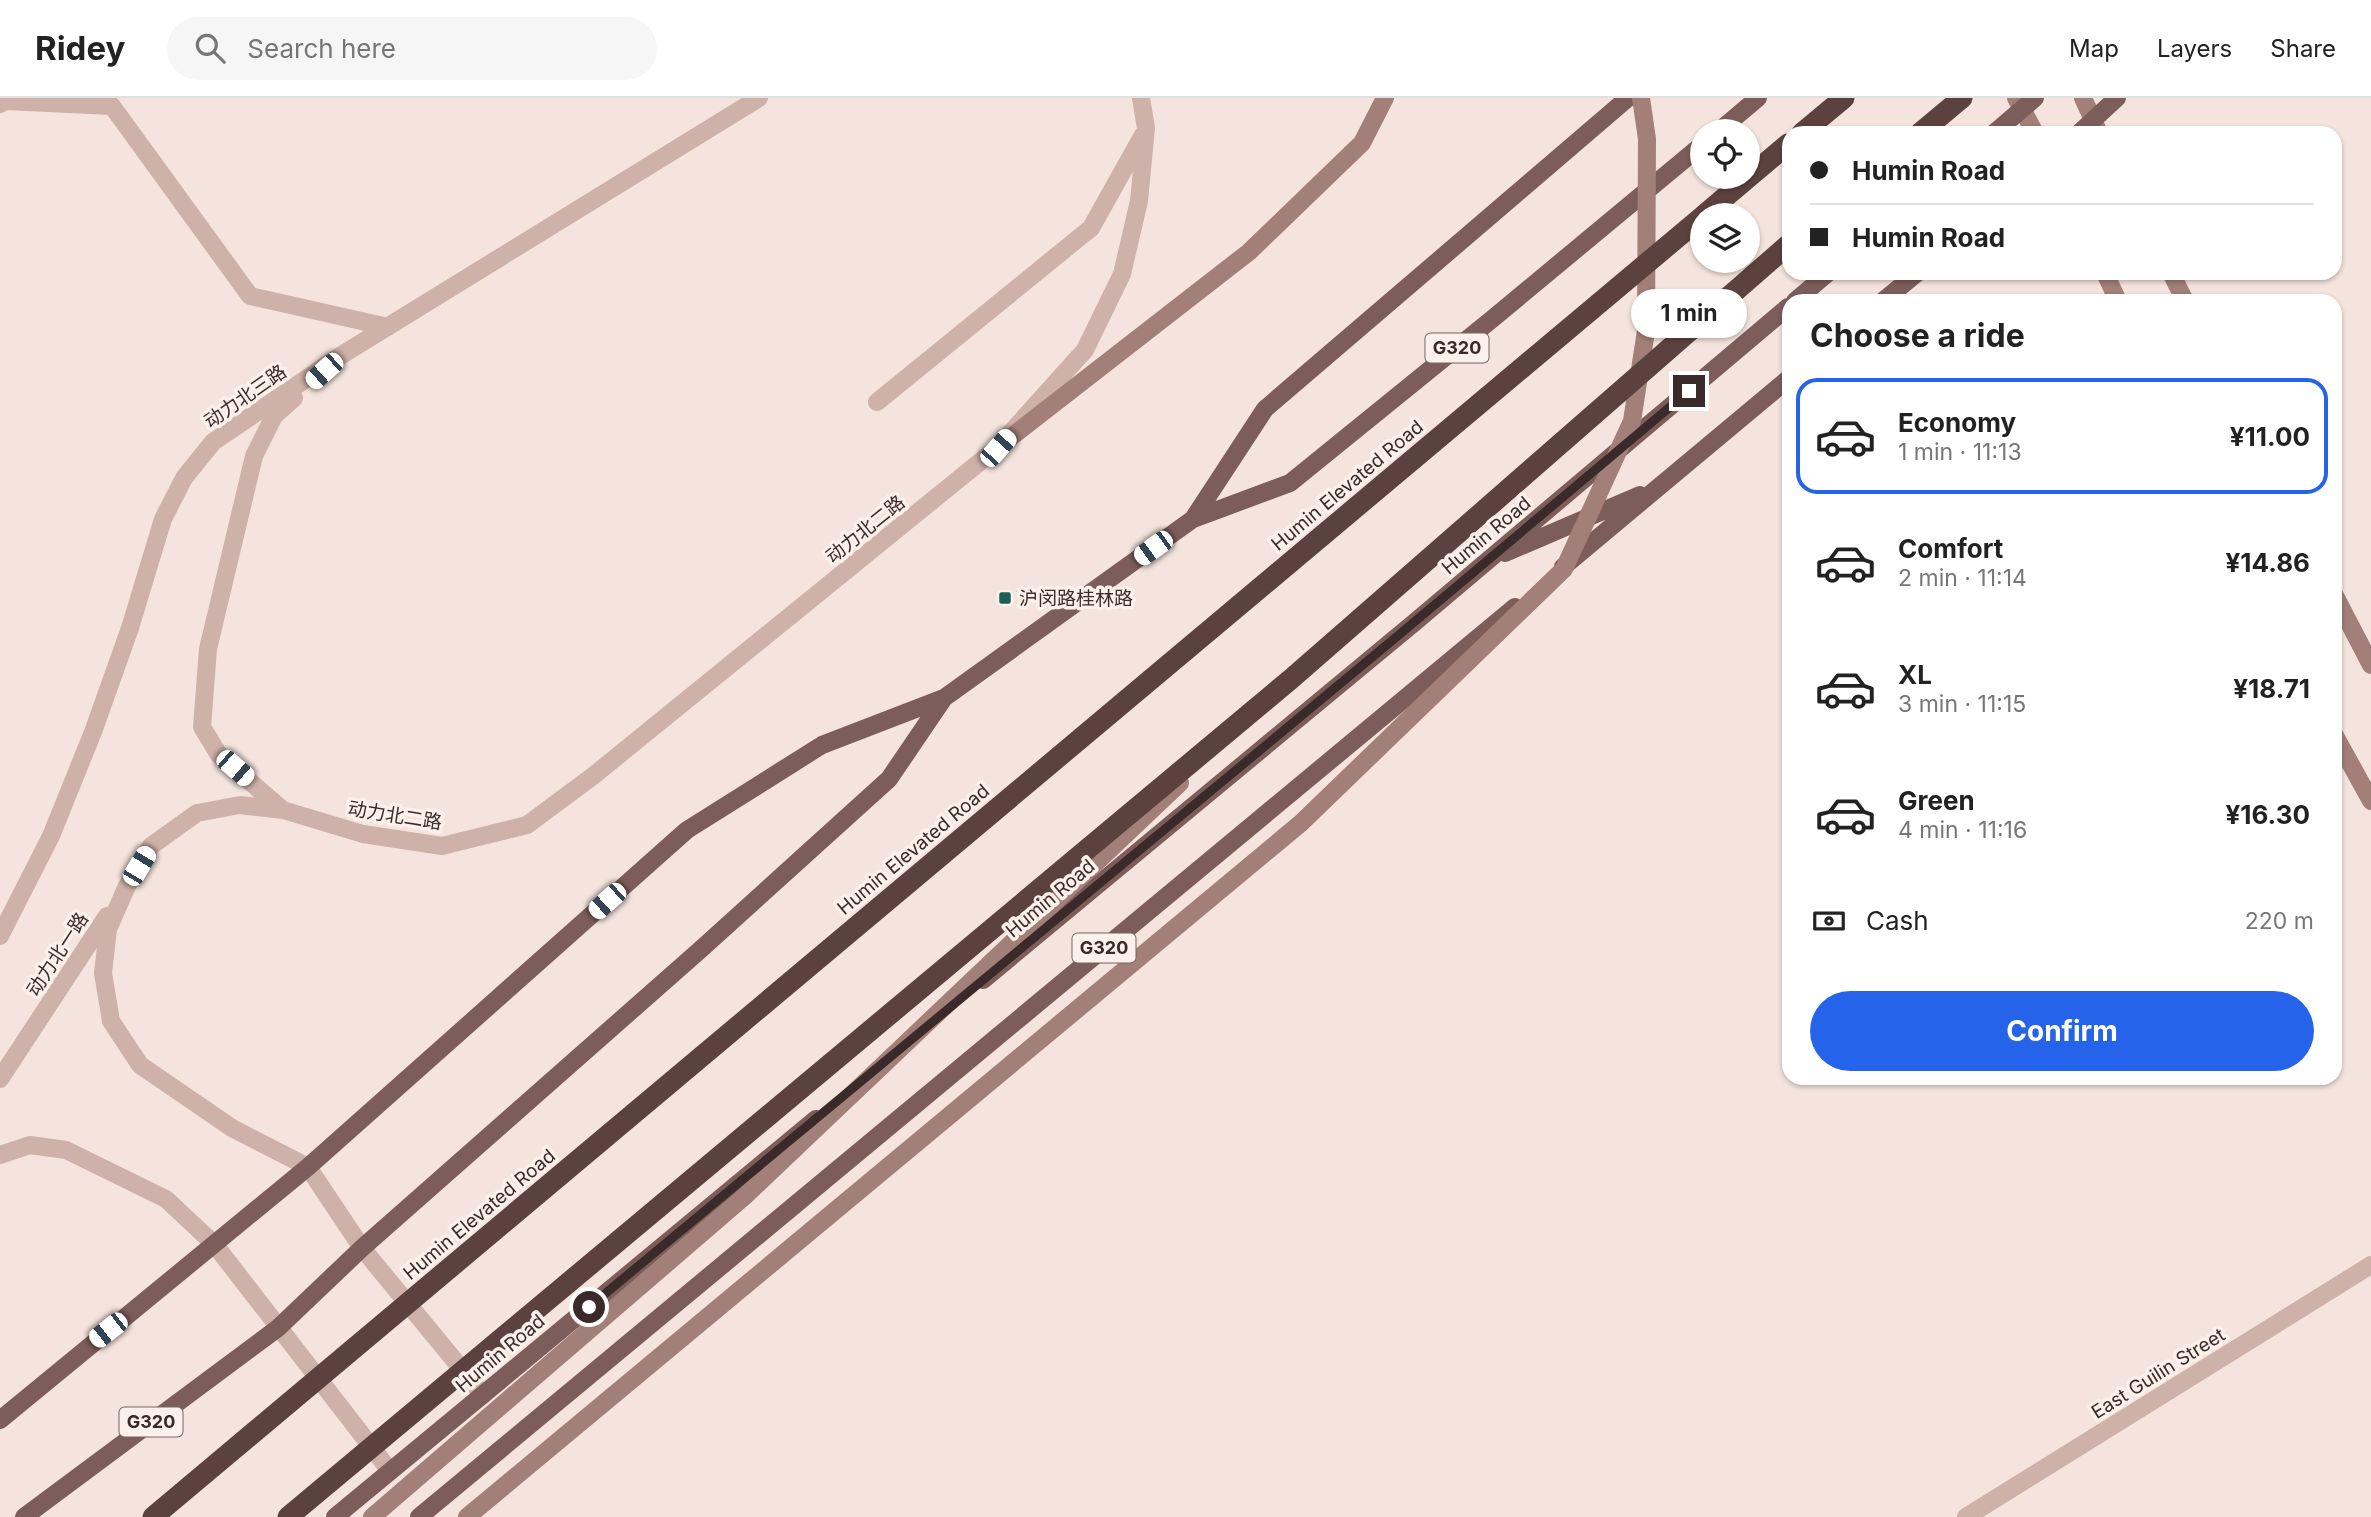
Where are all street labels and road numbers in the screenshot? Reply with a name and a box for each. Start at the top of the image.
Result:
road number: G320 [1426,334,1488,362]
street label: 动力北三路 [200,360,291,433]
street label: Humin Elevated Road [1267,415,1428,556]
street label: 动力北二路 [821,491,909,568]
street label: Humin Road [1437,492,1535,579]
street label: Humin Elevated Road [833,779,994,920]
street label: 动力北二路 [346,797,444,834]
street label: Humin Road [1001,855,1099,942]
street label: 动力北一路 [22,908,93,1000]
road number: G320 [1072,934,1136,962]
street label: Humin Elevated Road [399,1144,560,1285]
street label: Humin Road [451,1310,549,1397]
street label: East Guilin Street [2087,1323,2229,1424]
road number: G320 [120,1408,182,1436]

